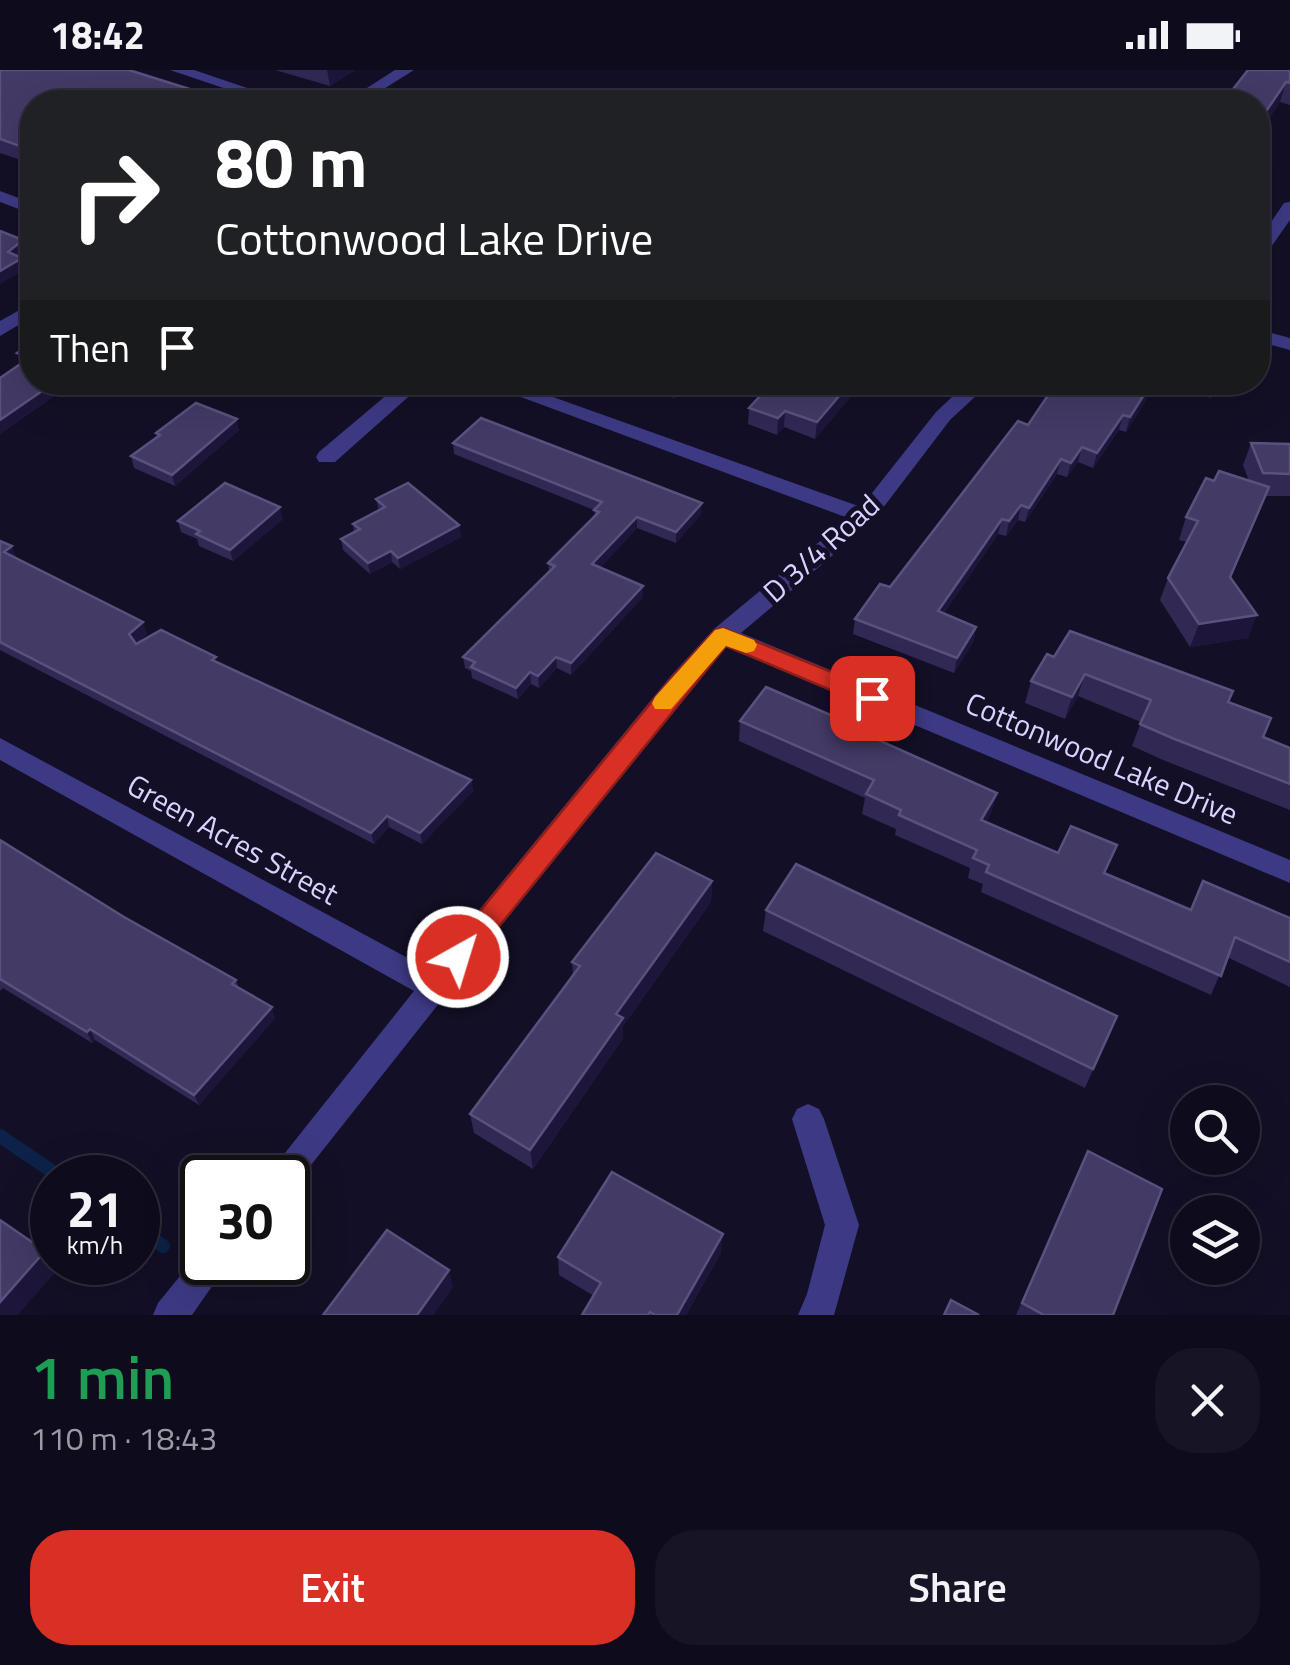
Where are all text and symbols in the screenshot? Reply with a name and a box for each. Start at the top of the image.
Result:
text: 18:42 [50,6,145,64]
text: 80 m [215,108,368,214]
icon: right [50,130,180,260]
text: Cottonwood Lake Drive [215,204,653,272]
text: Then [50,319,130,377]
icon: arrive [150,320,205,375]
street label: D 3/4 Road [752,483,890,613]
pin [830,656,915,741]
icon: arrive [845,671,900,726]
street label: Cottonwood Lake Drive [959,680,1245,836]
street label: Green Acres Street [119,762,348,916]
position arrow [406,905,510,1009]
map controls [1170,1085,1260,1285]
button: search [1170,1085,1260,1175]
speed limit sign: 30 [180,1155,310,1285]
text: 21 [67,1170,123,1246]
button: layers [1170,1195,1260,1285]
text: km/h [67,1226,123,1264]
text: 1 min [30,1331,174,1422]
button: close [1155,1348,1260,1453]
text: 110 m · 18:43 [30,1414,217,1462]
button: Exit [30,1530,635,1645]
button: Share [655,1530,1260,1645]

